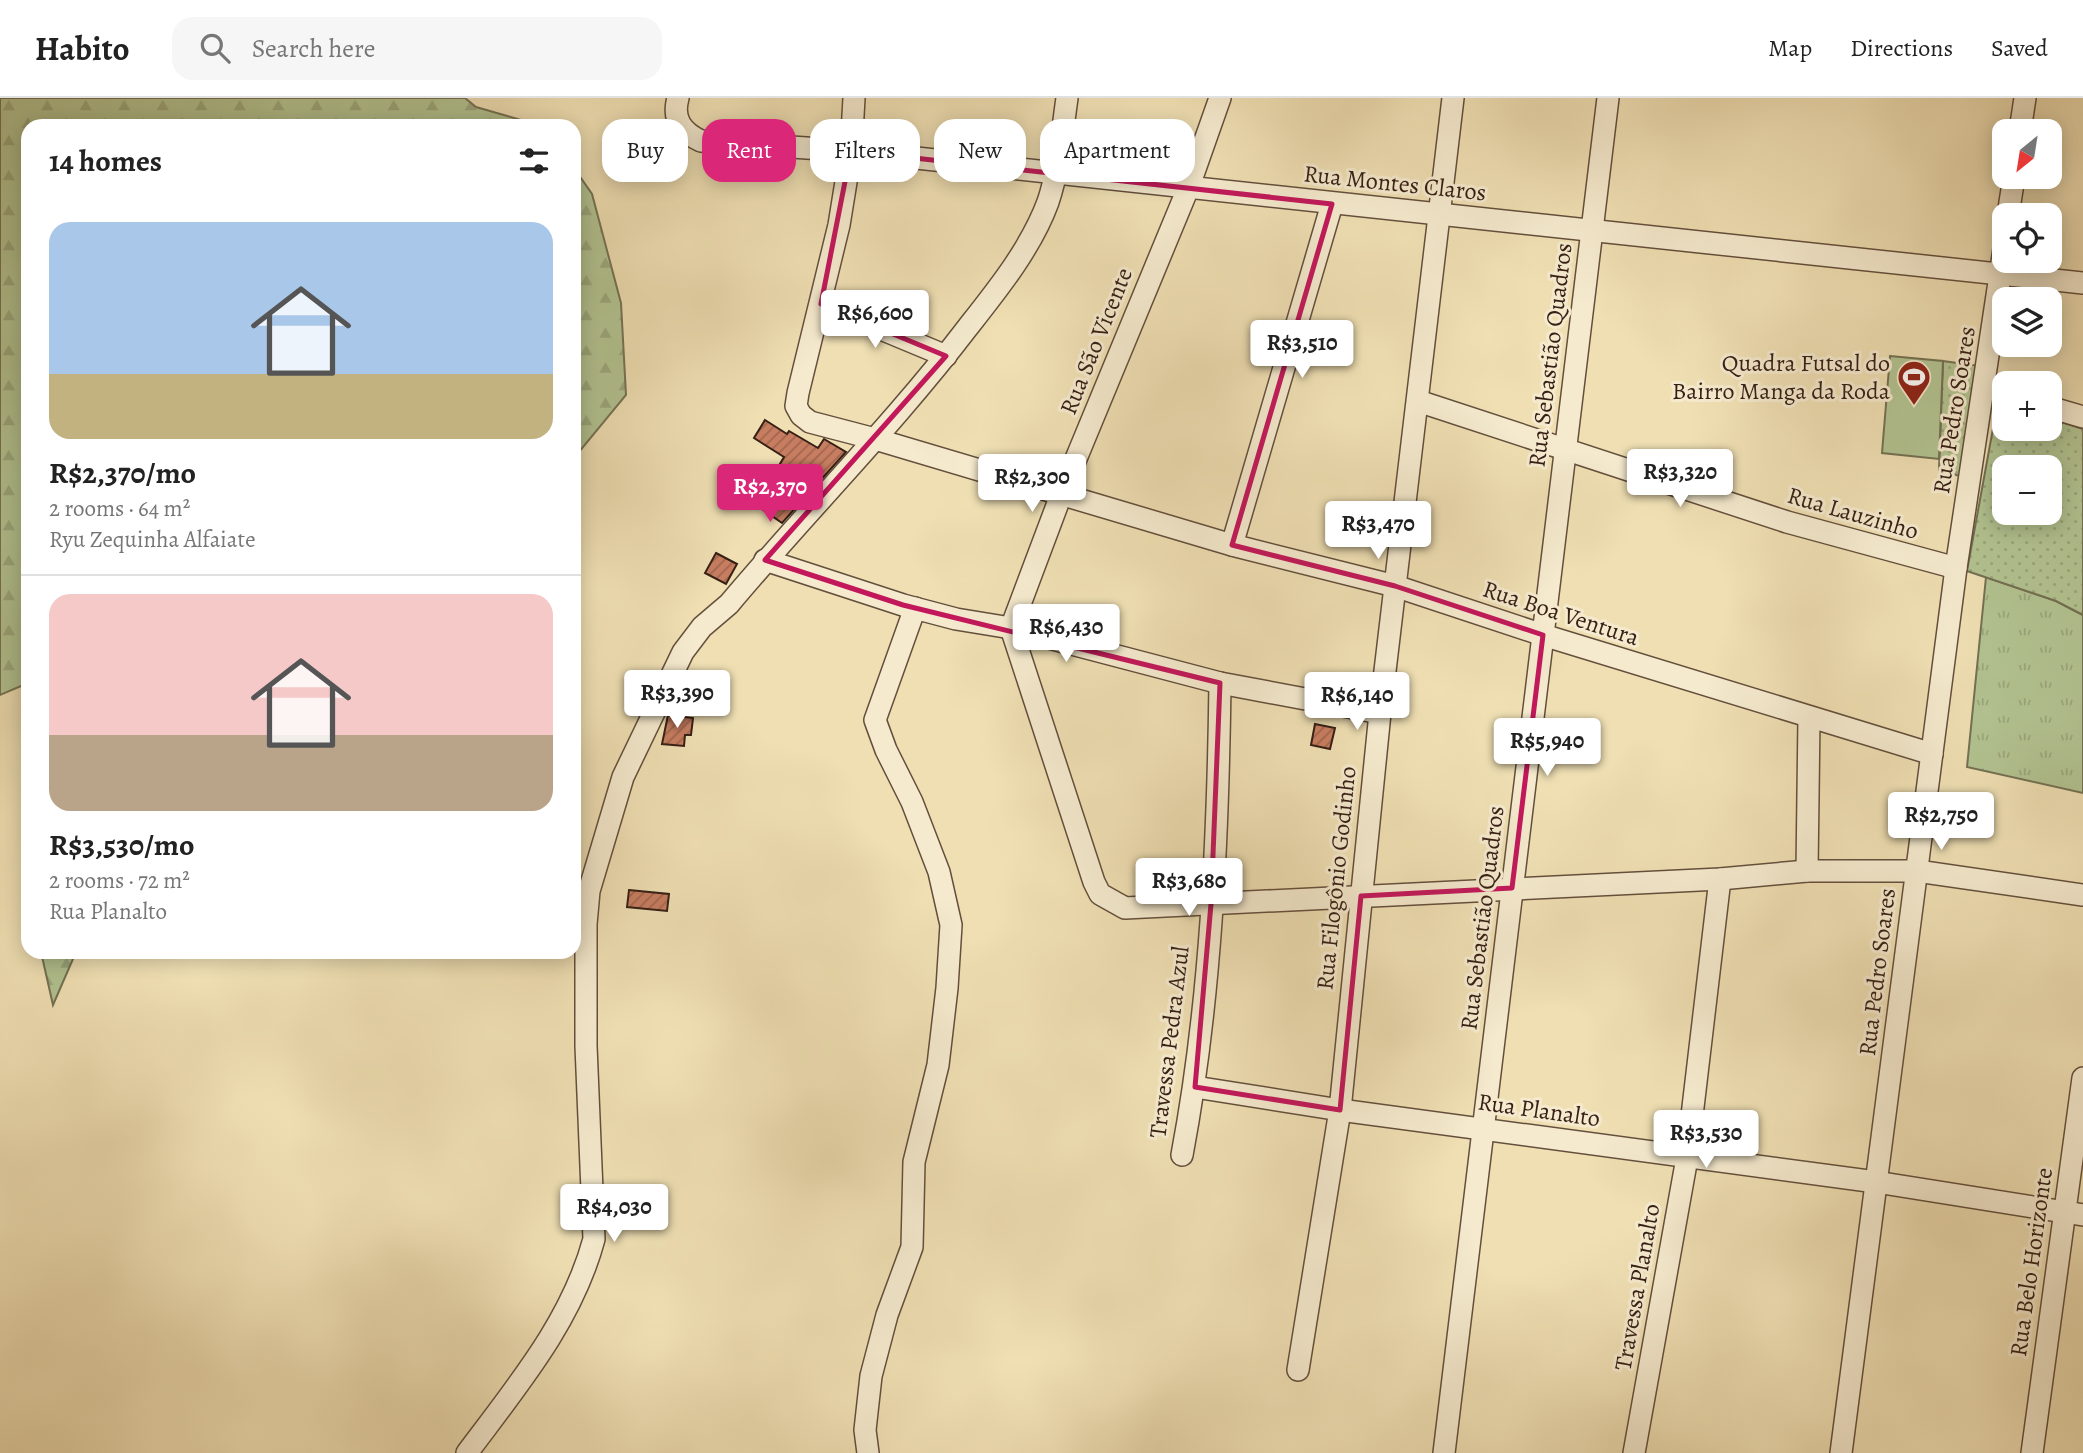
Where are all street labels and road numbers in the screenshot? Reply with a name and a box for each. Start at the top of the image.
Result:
street label: Rua Montes Claros [1302,157,1488,209]
street label: Rua Sebastião Quadros [1520,241,1580,469]
street label: Rua São Vicente [1052,263,1140,419]
street label: Rua Pedro Soares [1925,324,1983,496]
street label: Rua Lauzinho [1784,479,1922,547]
street label: Rua Boa Ventura [1479,573,1644,654]
street label: Rua Filogônio Godinho [1308,764,1364,992]
street label: Rua Sebastião Quadros [1452,804,1512,1032]
street label: Rua Pedro Soares [1851,886,1903,1058]
street label: Travessa Pedra Azul [1141,944,1197,1140]
street label: Rua Planalto [1476,1086,1602,1134]
street label: Rua Belo Horizonte [2002,1165,2060,1359]
street label: Travessa Planalto [1607,1201,1667,1373]

